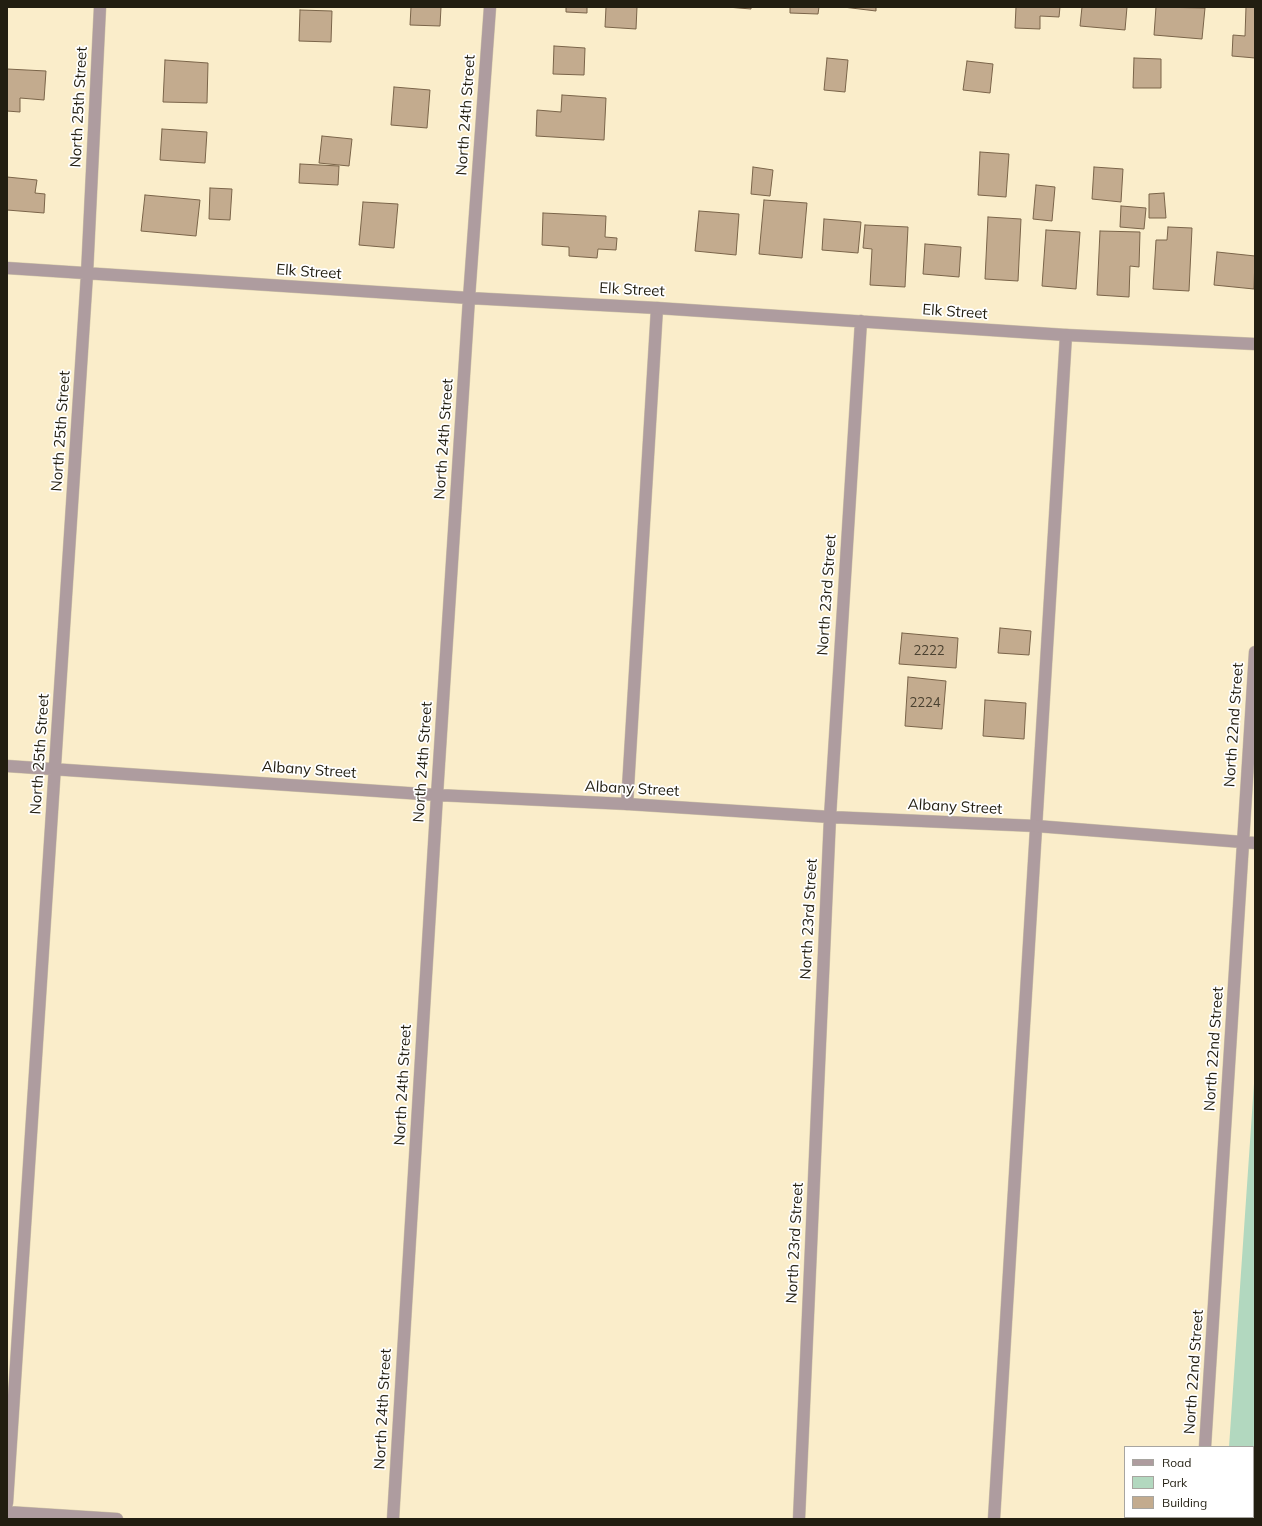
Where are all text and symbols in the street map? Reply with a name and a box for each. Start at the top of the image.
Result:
street label: North 25th Street [67,46,91,168]
street label: North 24th Street [453,54,479,176]
street label: Elk Street [276,261,342,283]
street label: Elk Street [599,279,665,301]
street label: Elk Street [922,301,988,323]
street label: North 25th Street [48,370,74,492]
street label: North 24th Street [431,378,457,500]
street label: North 23rd Street [814,534,840,656]
house number: 2222 [913,643,945,659]
street label: North 22nd Street [1221,662,1247,788]
street label: North 25th Street [27,693,53,815]
house number: 2224 [909,695,941,711]
street label: North 24th Street [410,701,436,823]
street label: Albany Street [261,758,357,782]
street label: Albany Street [584,778,680,800]
street label: Albany Street [907,796,1003,818]
street label: North 23rd Street [797,858,821,980]
street label: North 22nd Street [1201,986,1227,1112]
street label: North 24th Street [391,1024,415,1146]
street label: North 23rd Street [783,1182,807,1304]
street label: North 22nd Street [1181,1309,1207,1435]
street label: North 24th Street [371,1348,395,1470]
legend [1124,1446,1254,1518]
text: Road [1162,1455,1191,1470]
text: Park [1162,1475,1187,1490]
text: Building [1162,1495,1207,1510]

